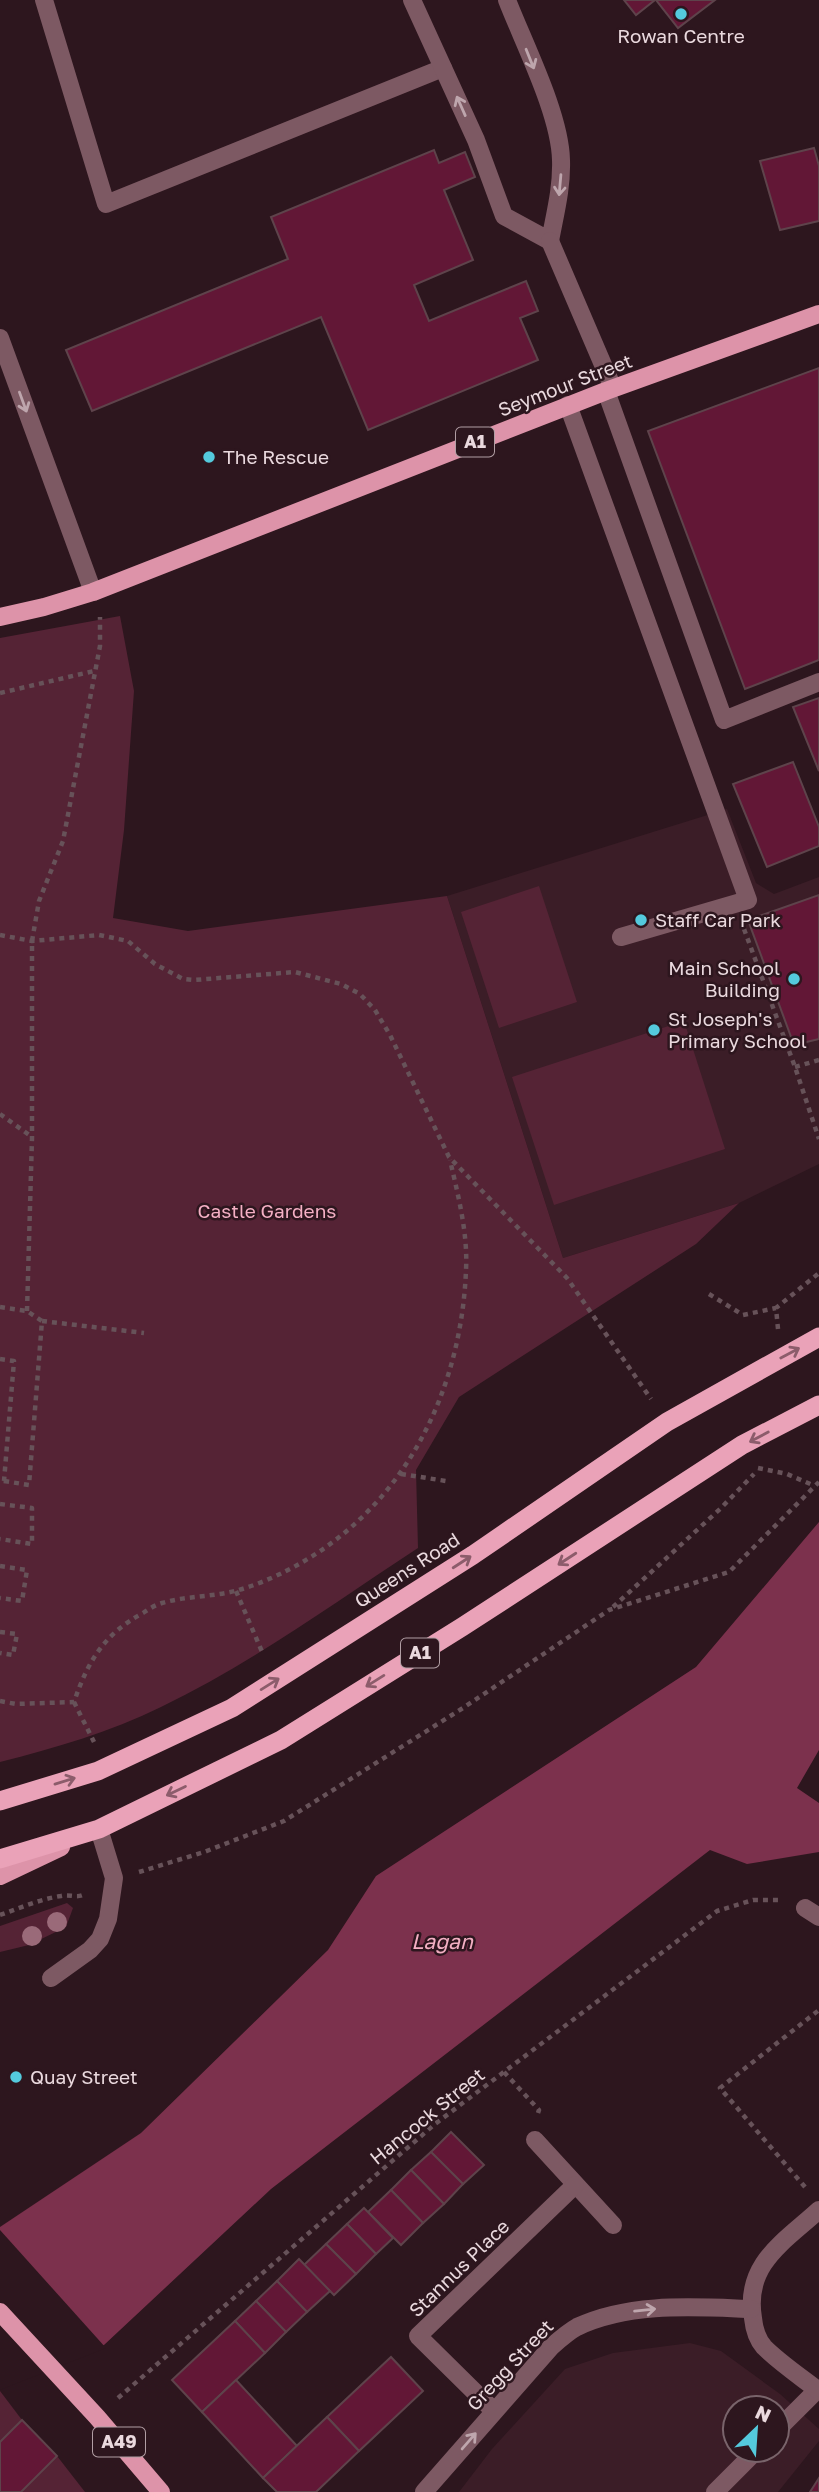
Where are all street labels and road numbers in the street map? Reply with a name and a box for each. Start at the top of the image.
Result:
street label: Seymour Street [495,348,635,421]
road number: A1 [456,428,494,457]
street label: Queens Road [350,1527,464,1612]
road number: A1 [401,1638,439,1668]
street label: Hancock Street [365,2062,489,2169]
street label: Stannus Place [404,2214,514,2321]
street label: Gregg Street [462,2314,558,2415]
road number: A49 [93,2428,145,2456]

